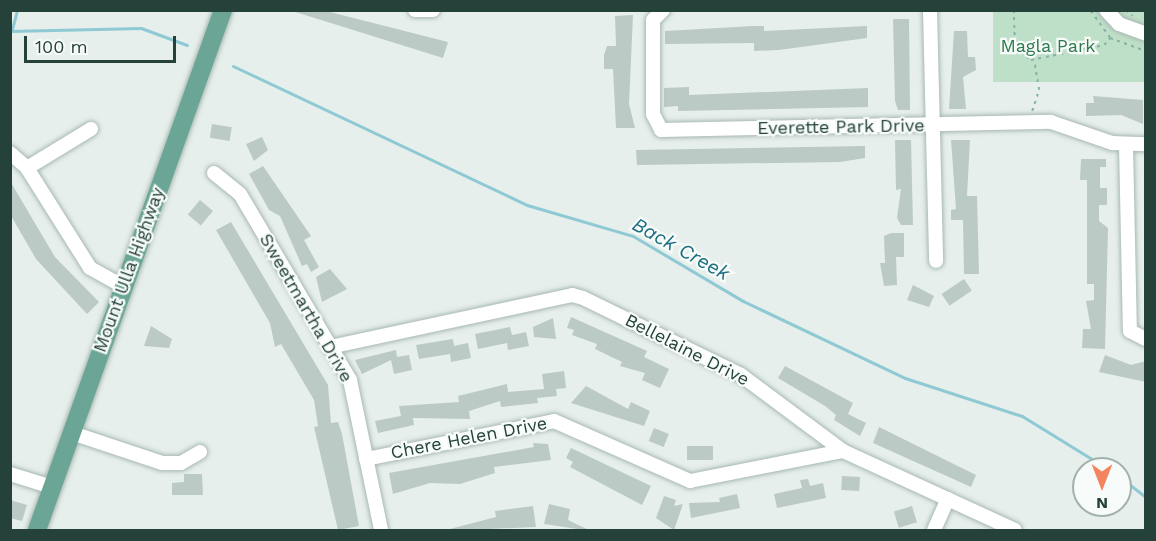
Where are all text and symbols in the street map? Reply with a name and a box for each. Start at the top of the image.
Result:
scale bar [27,24,178,62]
park label: Magla Park [1000,35,1096,57]
text: 100 m [35,36,88,57]
street label: Everette Park Drive [757,115,925,139]
street label: Mount Ulla Highway [89,184,169,356]
water label: Back Creek [628,212,734,286]
street label: Sweetmartha Drive [255,230,357,386]
street label: Bellelaine Drive [621,309,753,391]
street label: Chere Helen Drive [389,412,549,464]
north arrow [1072,457,1132,517]
text: N [1096,494,1108,513]

